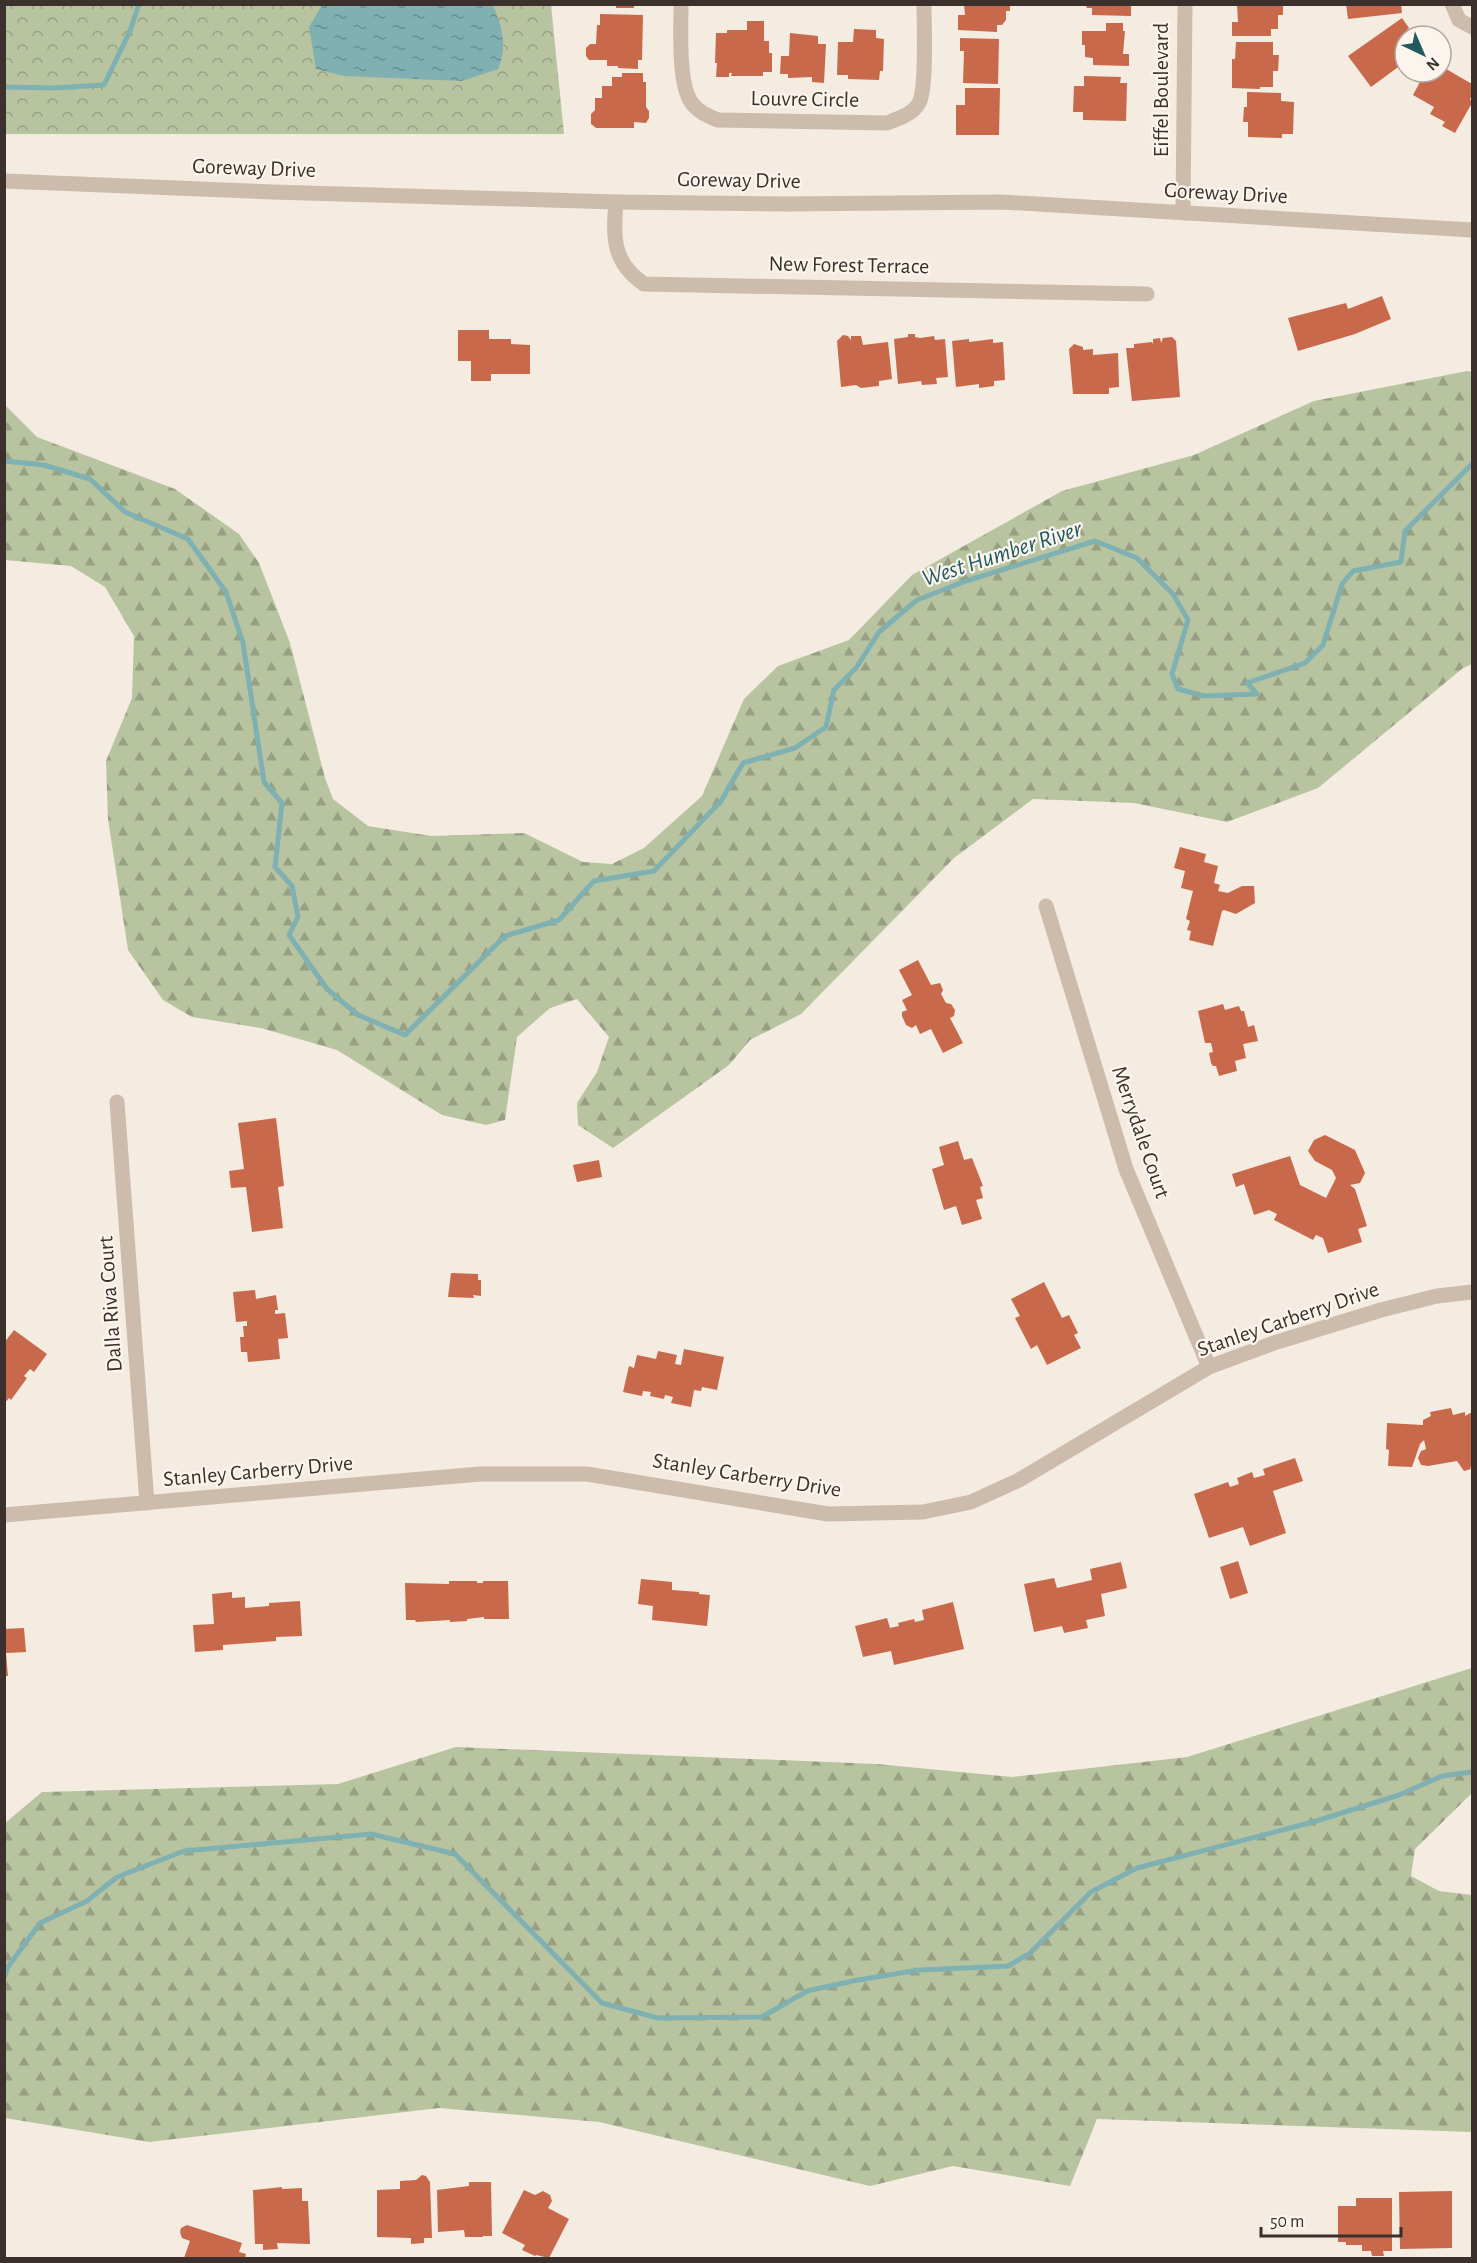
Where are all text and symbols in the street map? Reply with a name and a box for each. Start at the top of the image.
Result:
street label: Eiffel Boulevard [1150,23,1172,157]
north arrow [1393,24,1453,84]
text: N [1423,54,1442,74]
street label: Louvre Circle [750,87,860,111]
street label: Goreway Drive [192,155,316,181]
street label: Goreway Drive [677,168,801,192]
street label: Goreway Drive [1164,179,1288,207]
street label: New Forest Terrace [768,253,930,277]
water label: West Humber River [919,517,1086,591]
street label: Merrydale Court [1108,1063,1174,1201]
street label: Dalla Riva Court [94,1235,126,1373]
street label: Stanley Carberry Drive [1194,1278,1382,1360]
street label: Stanley Carberry Drive [651,1449,843,1501]
street label: Stanley Carberry Drive [162,1452,354,1490]
scale bar [1261,2200,1400,2238]
text: 50 m [1270,2213,1304,2231]

